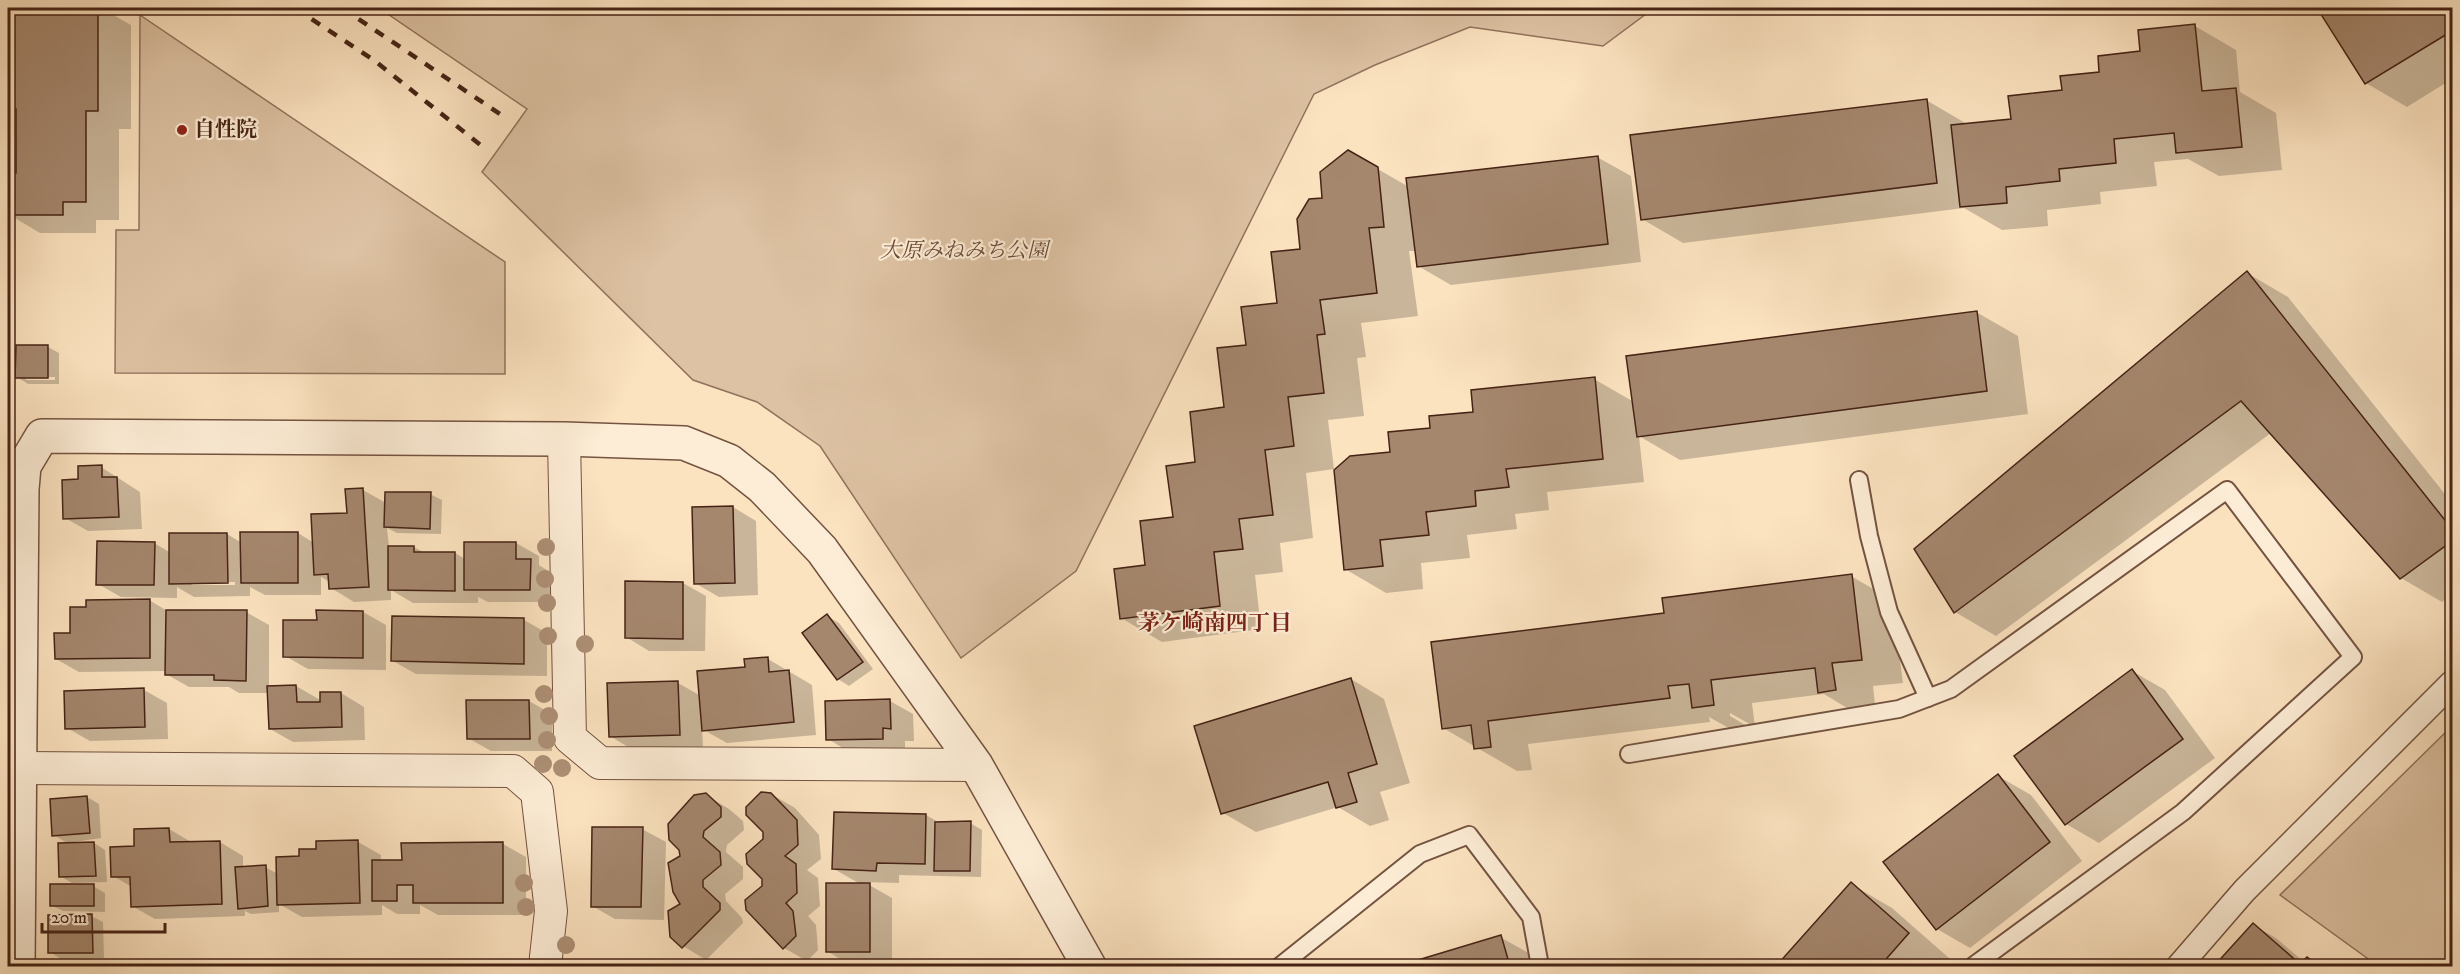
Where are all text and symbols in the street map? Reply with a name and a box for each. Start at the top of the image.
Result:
place label: 自性院 [194,117,257,143]
marker: 自性院 [175,123,189,137]
park label: 大原みねみち公園 [880,238,1051,264]
district label: 茅ケ崎南四丁目 [1138,610,1292,637]
scale bar [42,896,165,934]
text: 20 m [51,907,87,929]

